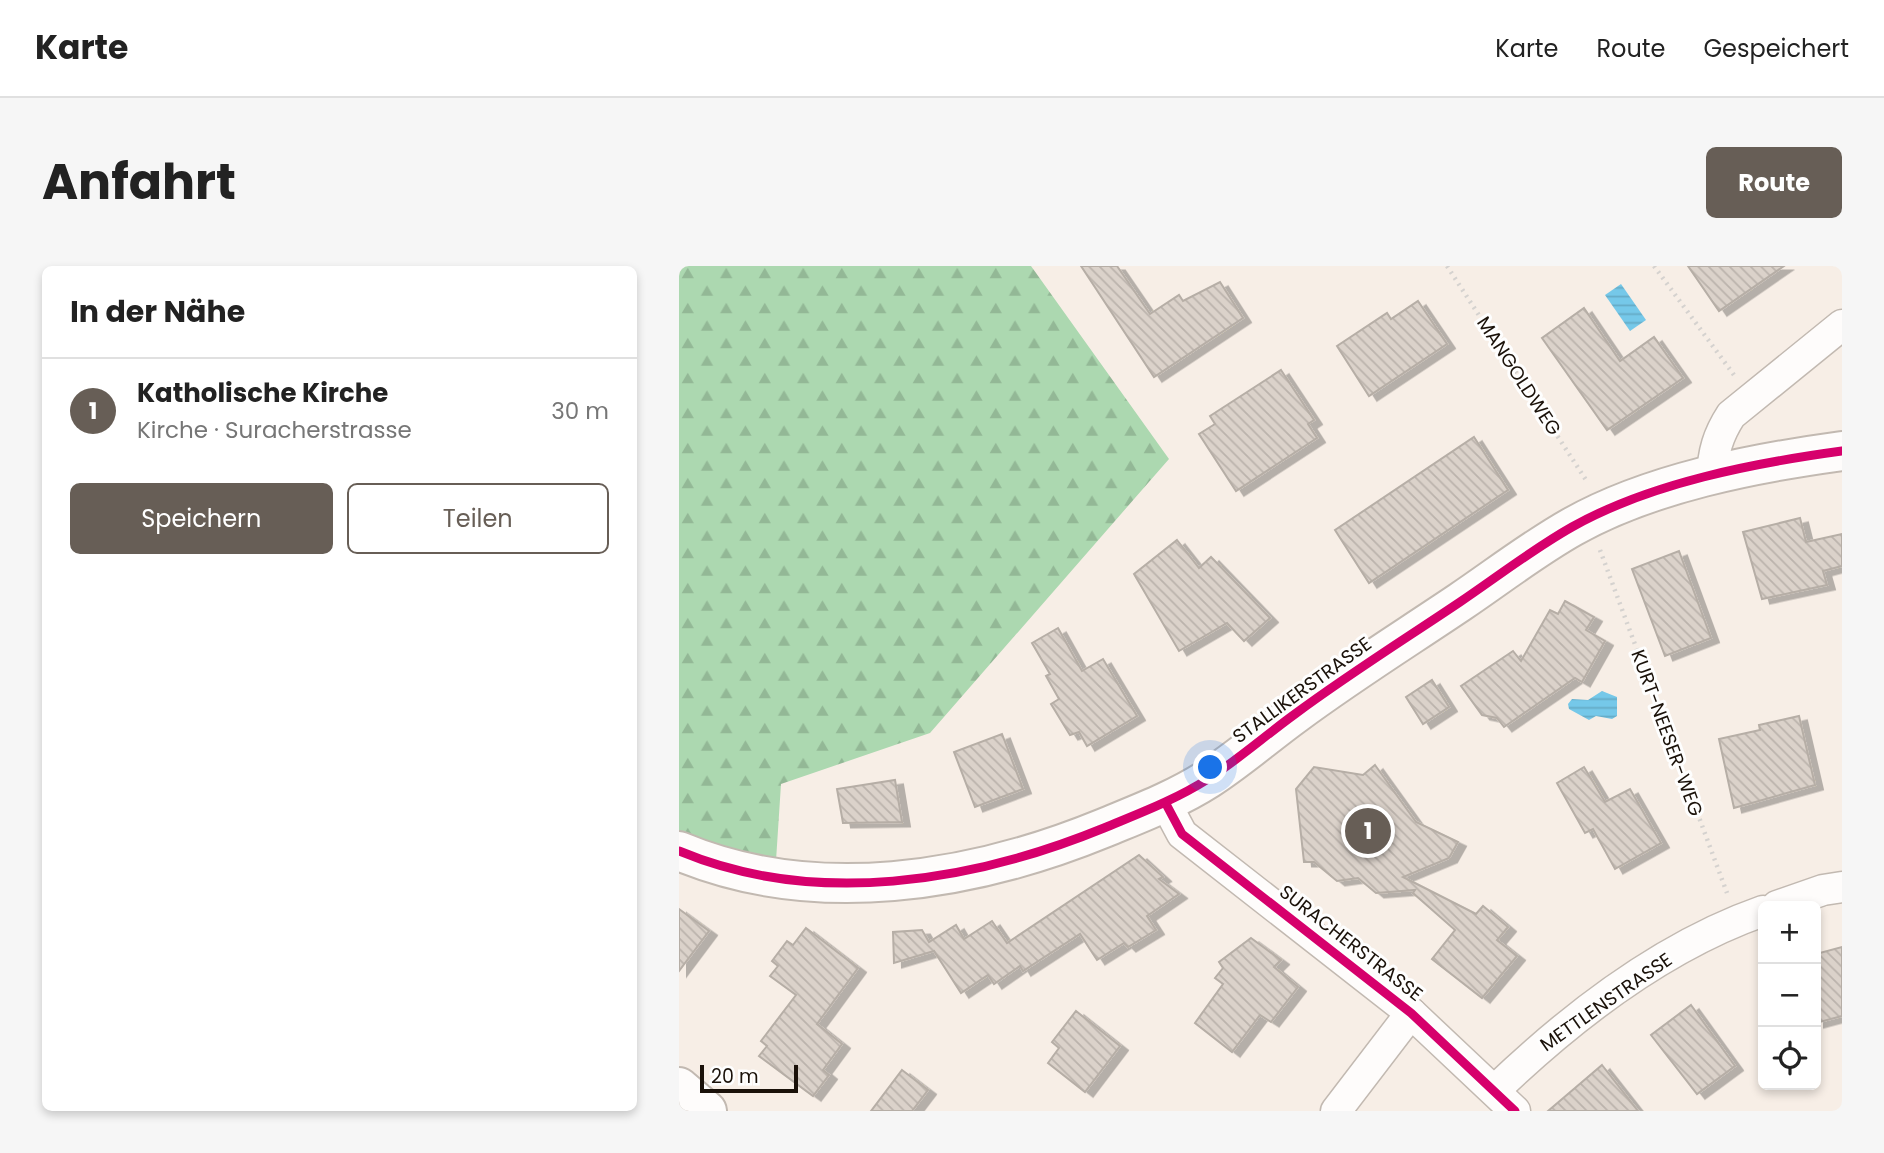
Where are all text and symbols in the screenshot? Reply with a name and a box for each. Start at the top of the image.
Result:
text: Karte [35,24,128,71]
text: Karte [1495,32,1558,65]
text: Route [1596,32,1665,65]
text: Gespeichert [1703,32,1849,65]
button: Route [1706,147,1842,218]
text: Anfahrt [42,148,236,216]
text: In der Nähe [70,290,245,333]
street label: MANGOLDWEG [1470,311,1568,441]
text: Katholische Kirche [137,375,388,411]
text: 1 [89,395,97,427]
text: 30 m [551,395,609,427]
text: Kirche · Suracherstrasse [137,414,412,446]
button: Speichern [70,483,333,554]
button: Teilen [347,483,609,554]
street label: STALLIKERSTRASSE [1227,630,1377,750]
street label: KURT-NEESER-WEG [1624,646,1710,820]
your location [1193,750,1227,784]
pin: 1 [1345,805,1391,857]
street label: SURACHERSTRASSE [1274,878,1428,1008]
map controls [1758,901,1821,1090]
button: + [1758,901,1821,964]
street label: METTLENSTRASSE [1534,946,1678,1058]
button: − [1758,964,1821,1027]
button: locate [1758,1027,1821,1090]
scale bar [700,1062,798,1094]
text: 20 m [711,1063,759,1090]

